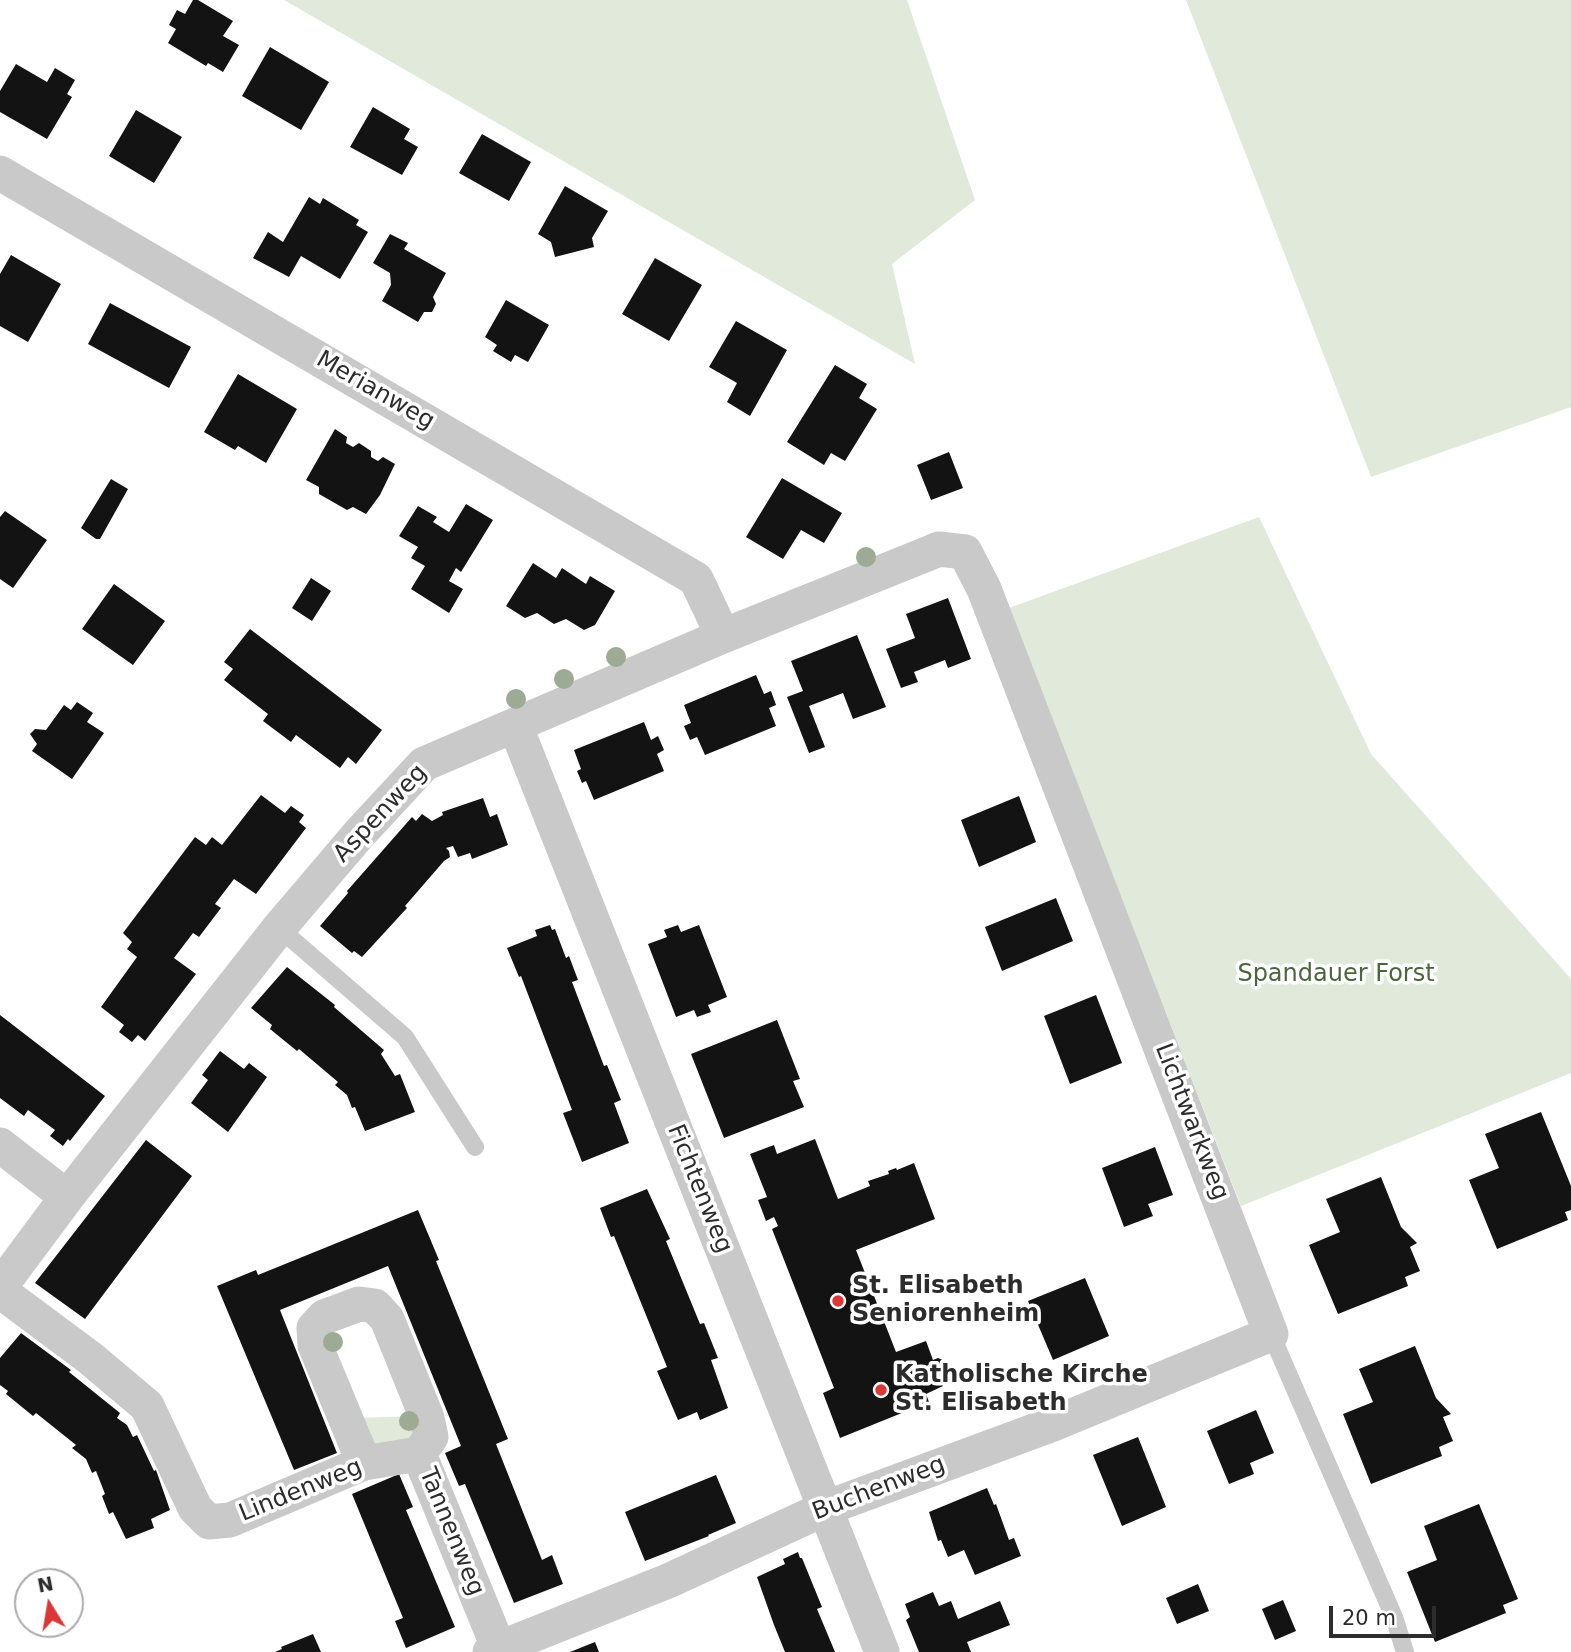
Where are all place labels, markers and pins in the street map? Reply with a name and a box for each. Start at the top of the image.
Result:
place label: St. Elisabeth Seniorenheim [852,1273,1039,1329]
marker: St. Elisabeth Seniorenheim [830,1293,846,1309]
place label: Katholische Kirche St. Elisabeth [895,1362,1148,1418]
marker: Katholische Kirche St. Elisabeth [873,1382,889,1398]

